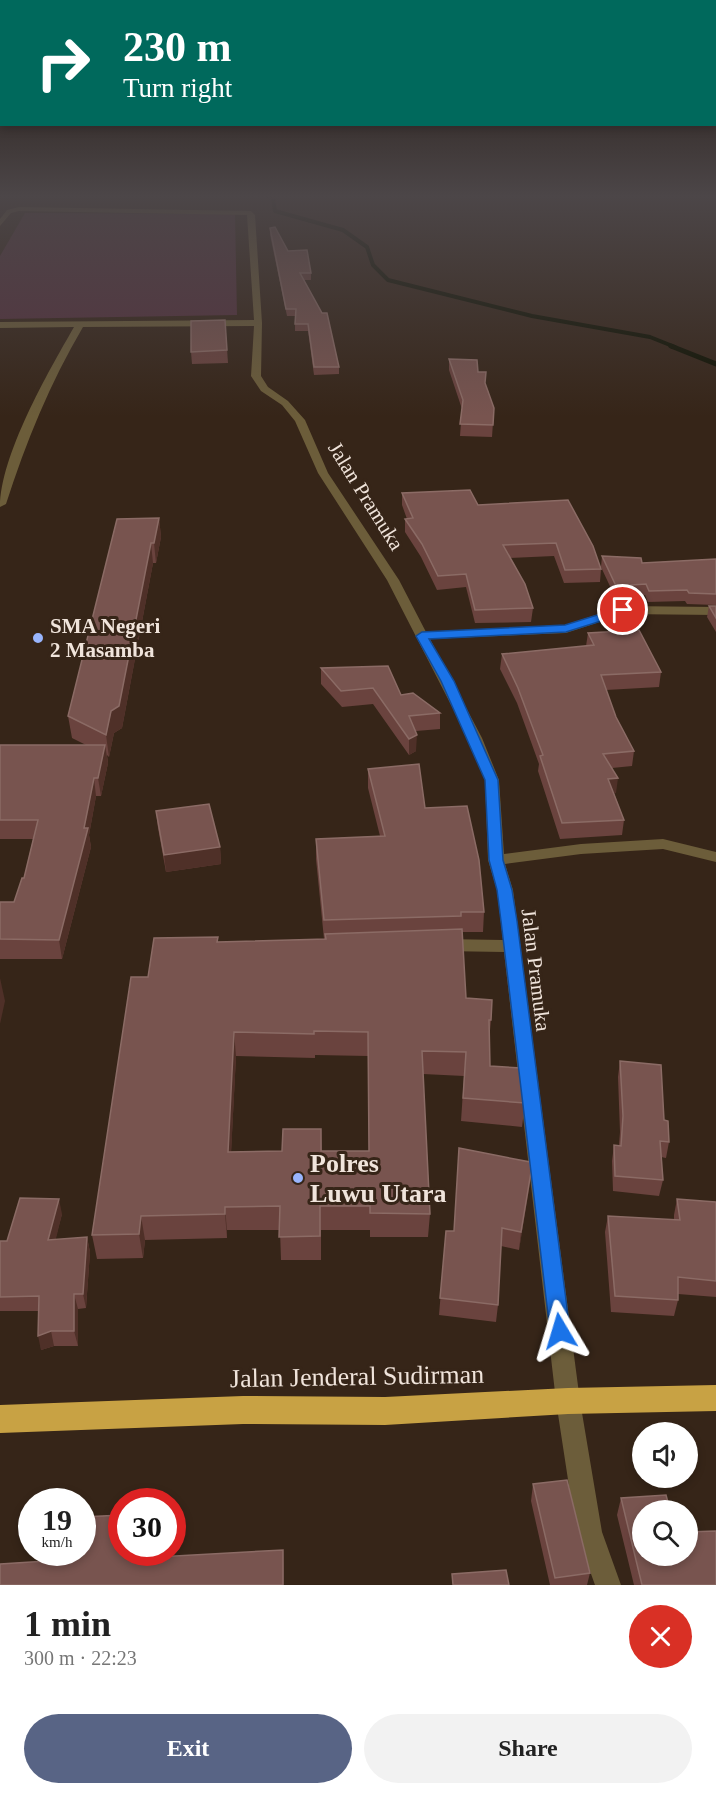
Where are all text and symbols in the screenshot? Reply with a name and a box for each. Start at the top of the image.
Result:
icon: right [24,24,102,102]
text: 230 m [123,24,232,70]
text: Turn right [123,73,232,103]
street label: Jalan Pramuka [323,437,409,555]
pin [597,584,648,635]
icon: arrive [606,593,639,626]
place label: SMA Negeri 2 Masamba [50,614,160,662]
marker: SMA Negeri 2 Masamba [31,631,45,645]
street label: Jalan Pramuka [517,907,555,1033]
place label: Polres Luwu Utara [310,1149,447,1208]
marker: Polres Luwu Utara [291,1171,305,1185]
position arrow [528,1299,592,1363]
street label: Jalan Jenderal Sudirman [230,1360,484,1393]
map controls [632,1422,698,1566]
button: sound [632,1422,698,1488]
speed limit sign: 30 [108,1488,186,1566]
button: search [632,1500,698,1566]
text: 19 [42,1503,72,1536]
text: km/h [42,1534,72,1550]
text: 1 min [24,1604,111,1644]
button: close [629,1605,692,1668]
text: 300 m · 22:23 [24,1647,137,1669]
button: Exit [24,1714,352,1783]
button: Share [364,1714,692,1783]

